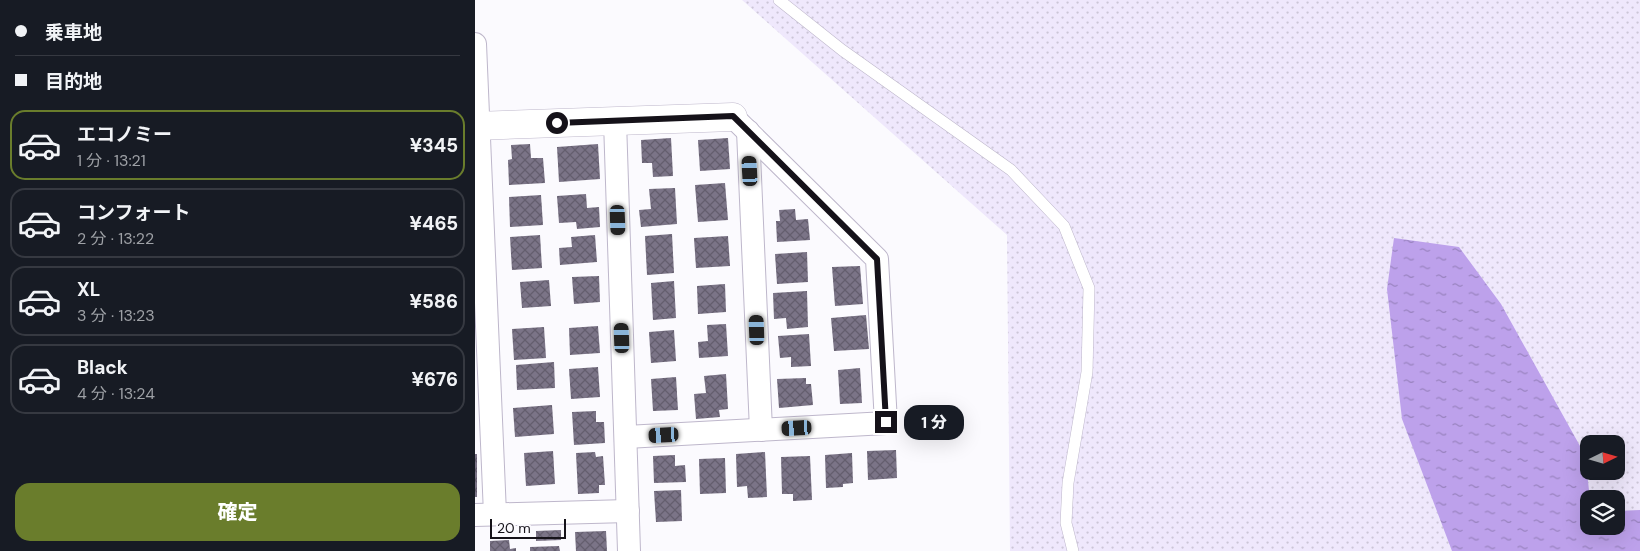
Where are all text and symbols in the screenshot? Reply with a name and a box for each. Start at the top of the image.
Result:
text: 乗車地 [45,20,102,45]
text: 目的地 [45,69,102,94]
route start [546,112,568,134]
text: エコノミー [77,122,172,147]
icon: car [17,123,62,168]
text: ¥345 [410,133,458,158]
text: 1 分 · 13:21 [77,150,146,171]
car [741,156,758,186]
text: コンフォート [77,200,190,225]
icon: car [17,201,62,246]
car [609,205,626,235]
text: ¥465 [410,211,458,236]
text: 2 分 · 13:22 [77,228,154,249]
text: XL [77,277,100,302]
icon: car [17,279,62,324]
text: ¥586 [410,289,458,314]
text: 3 分 · 13:23 [77,305,155,326]
car [748,315,765,345]
car [613,323,630,353]
text: Black [77,355,128,380]
icon: car [17,357,62,402]
text: ¥676 [412,367,458,392]
text: 4 分 · 13:24 [77,383,155,404]
callout: 1 分 [903,404,963,440]
route end [875,411,897,433]
text: 1 分 [921,412,947,433]
car [781,420,812,436]
car [648,427,679,443]
north arrow [1580,435,1625,480]
map controls [1580,435,1625,535]
button: 確定 [15,483,460,541]
button: layers [1580,490,1625,535]
scale bar [490,516,566,539]
text: 20 m [497,519,531,537]

